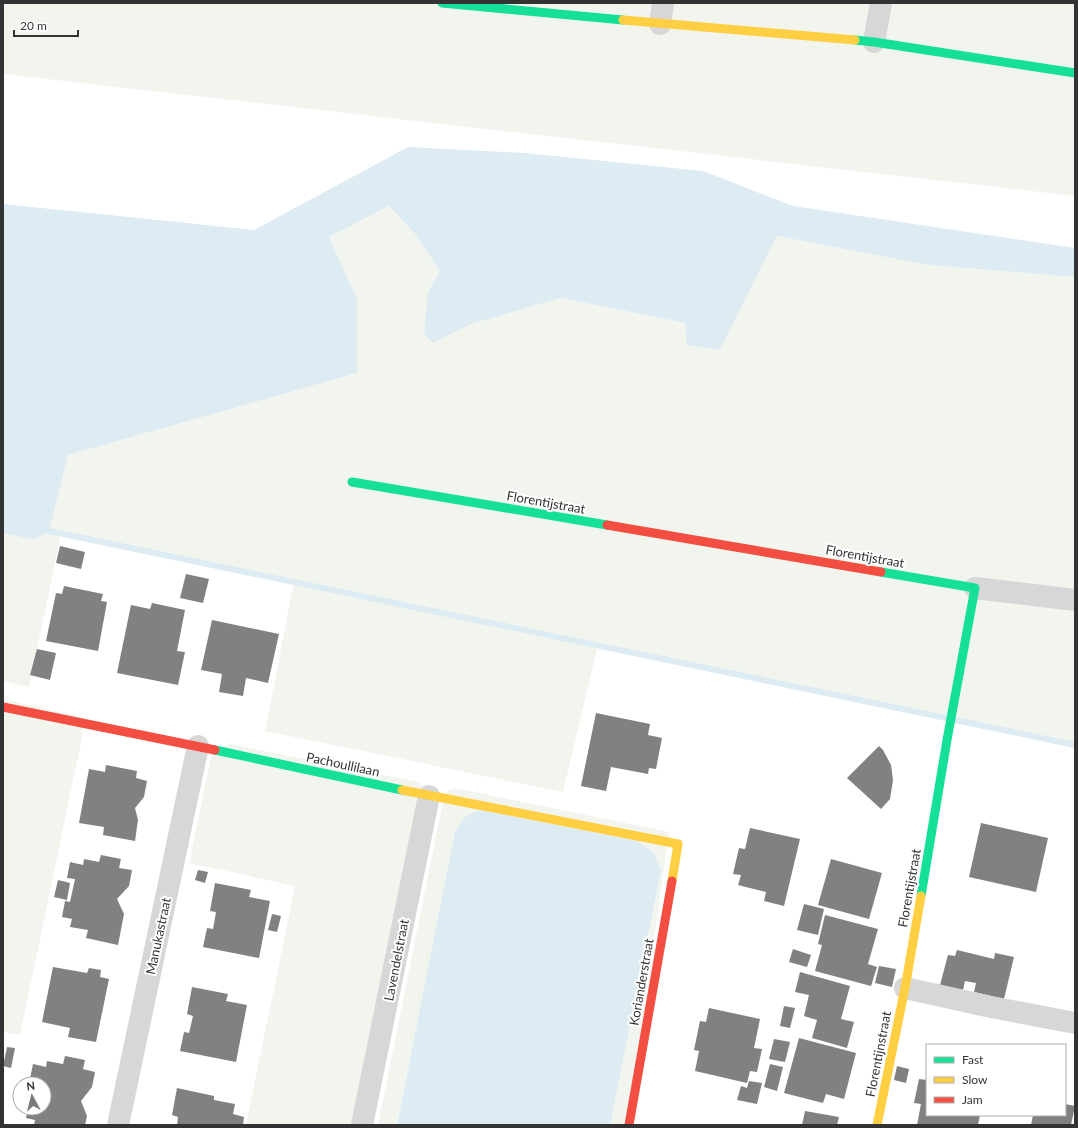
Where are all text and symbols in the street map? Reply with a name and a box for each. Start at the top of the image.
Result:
scale bar [14,12,78,38]
text: 20 m [20,18,47,33]
street label: Florentijstraat [505,487,587,517]
street label: Florentijstraat [824,541,906,571]
street label: Pachoullilaan [305,748,381,780]
street label: Florentijstraat [894,847,924,929]
street label: Manukastraat [142,896,174,976]
street label: Lavendelstraat [380,917,412,1002]
street label: Korianderstraat [625,937,657,1027]
street label: Florentijnstraat [862,1009,894,1098]
legend [926,1044,1066,1116]
text: Fast [962,1052,984,1067]
text: Slow [962,1072,988,1087]
north arrow [12,1076,52,1116]
text: N [26,1079,36,1093]
text: Jam [962,1092,983,1107]

